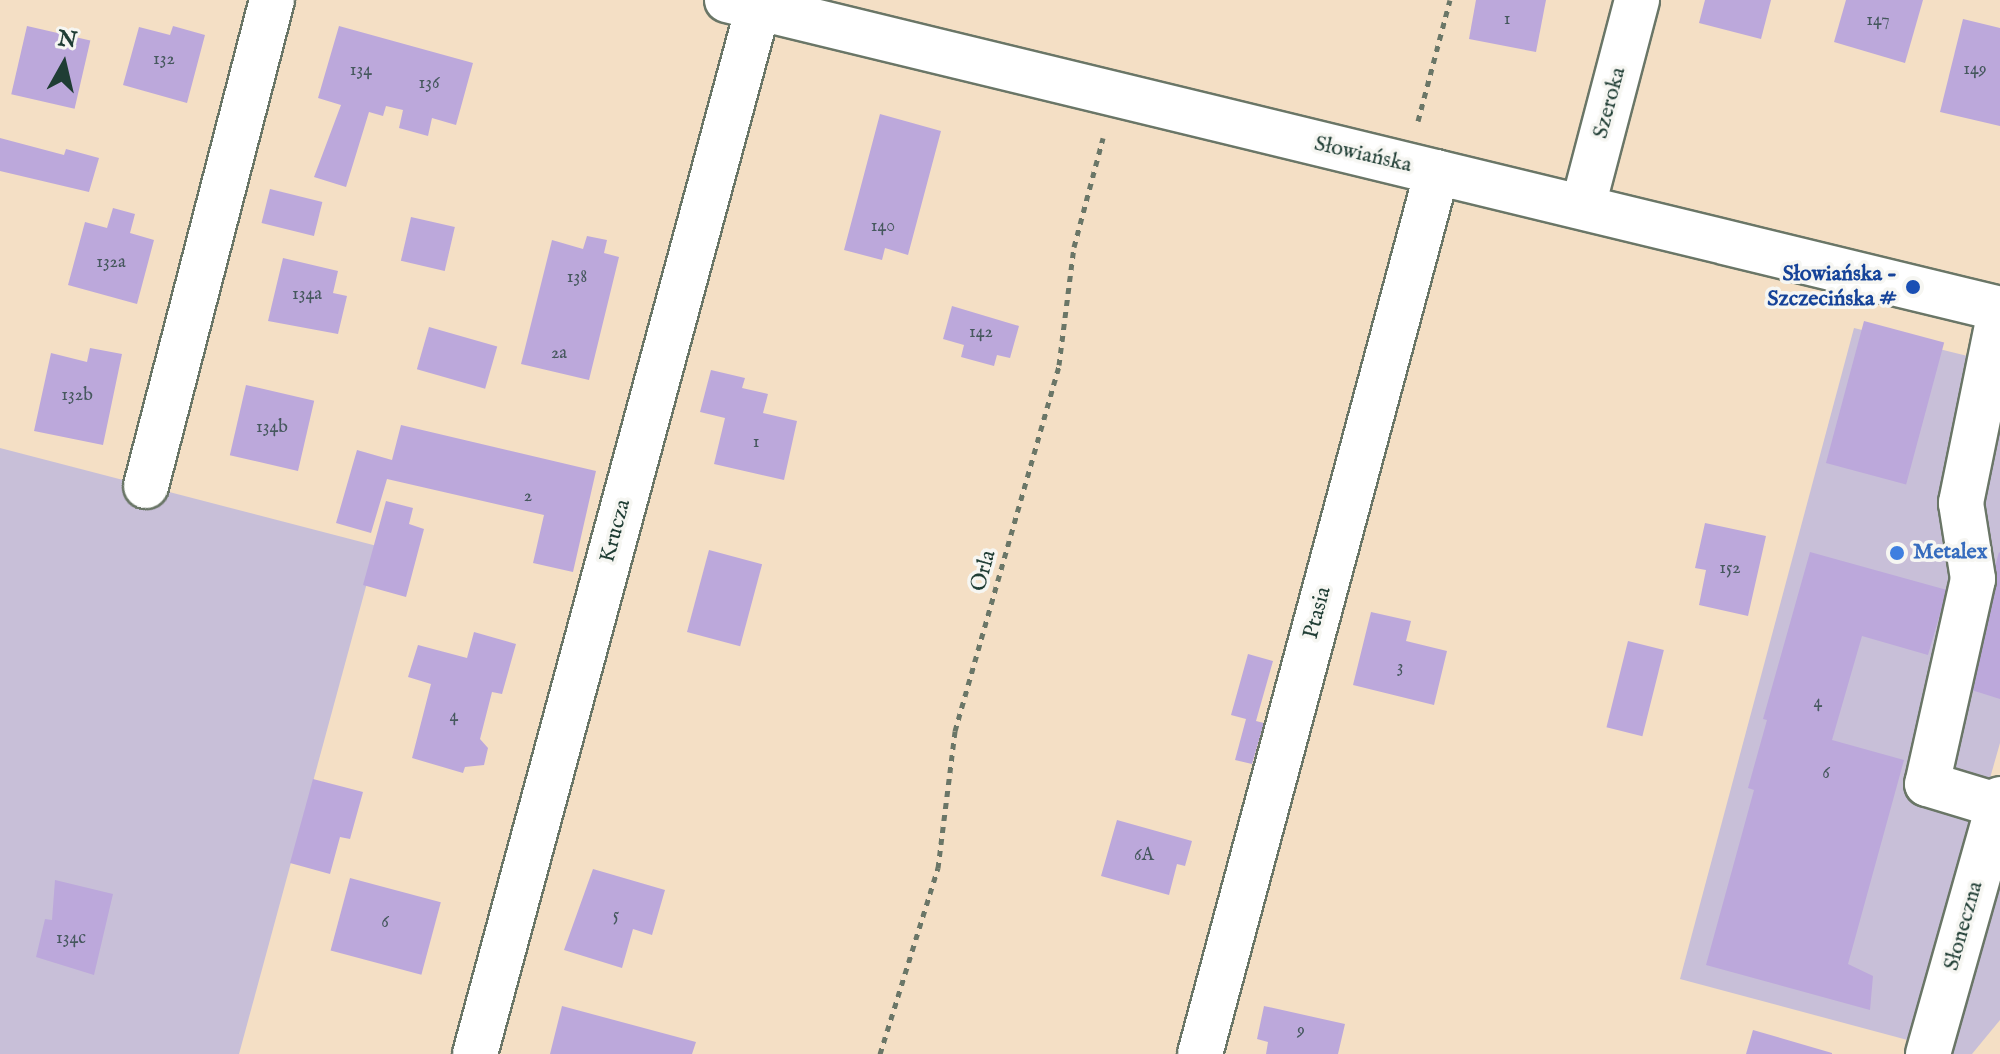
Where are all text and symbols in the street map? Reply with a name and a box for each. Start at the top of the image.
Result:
house number: 1 [1504,9,1510,31]
house number: 147 [1866,10,1890,32]
north arrow [24,24,104,104]
text: N [56,25,79,55]
house number: 132 [153,49,175,71]
house number: 149 [1963,59,1987,81]
house number: 134 [350,60,372,82]
street label: Szeroka [1588,64,1632,142]
house number: 136 [418,73,440,95]
street label: Słowiańska [1312,131,1414,179]
house number: 140 [871,216,895,238]
house number: 132a [96,252,126,274]
place label: Słowiańska - Szczecińska # [1767,261,1897,312]
house number: 138 [567,267,587,289]
marker: Słowiańska - Szczecińska # [1904,278,1922,296]
house number: 134a [292,284,322,306]
house number: 142 [969,322,993,344]
house number: 2a [551,343,567,365]
house number: 132b [61,385,93,407]
house number: 134b [256,417,288,439]
house number: 1 [753,432,759,454]
house number: 2 [524,486,532,508]
street label: Krucza [595,496,637,566]
place label: Metalex [1913,540,1987,566]
marker: Metalex [1888,544,1906,562]
street label: Orla [966,547,1002,595]
house number: 152 [1719,558,1741,580]
street label: Ptasia [1298,584,1338,642]
house number: 3 [1397,657,1403,679]
house number: 4 [1814,692,1822,714]
house number: 4 [450,706,458,728]
house number: 6 [1822,763,1830,785]
house number: 6A [1134,845,1154,867]
street label: Słoneczna [1939,878,1989,974]
house number: 5 [613,905,619,927]
house number: 6 [381,912,389,934]
house number: 134c [56,928,86,950]
house number: 9 [1297,1020,1305,1042]

